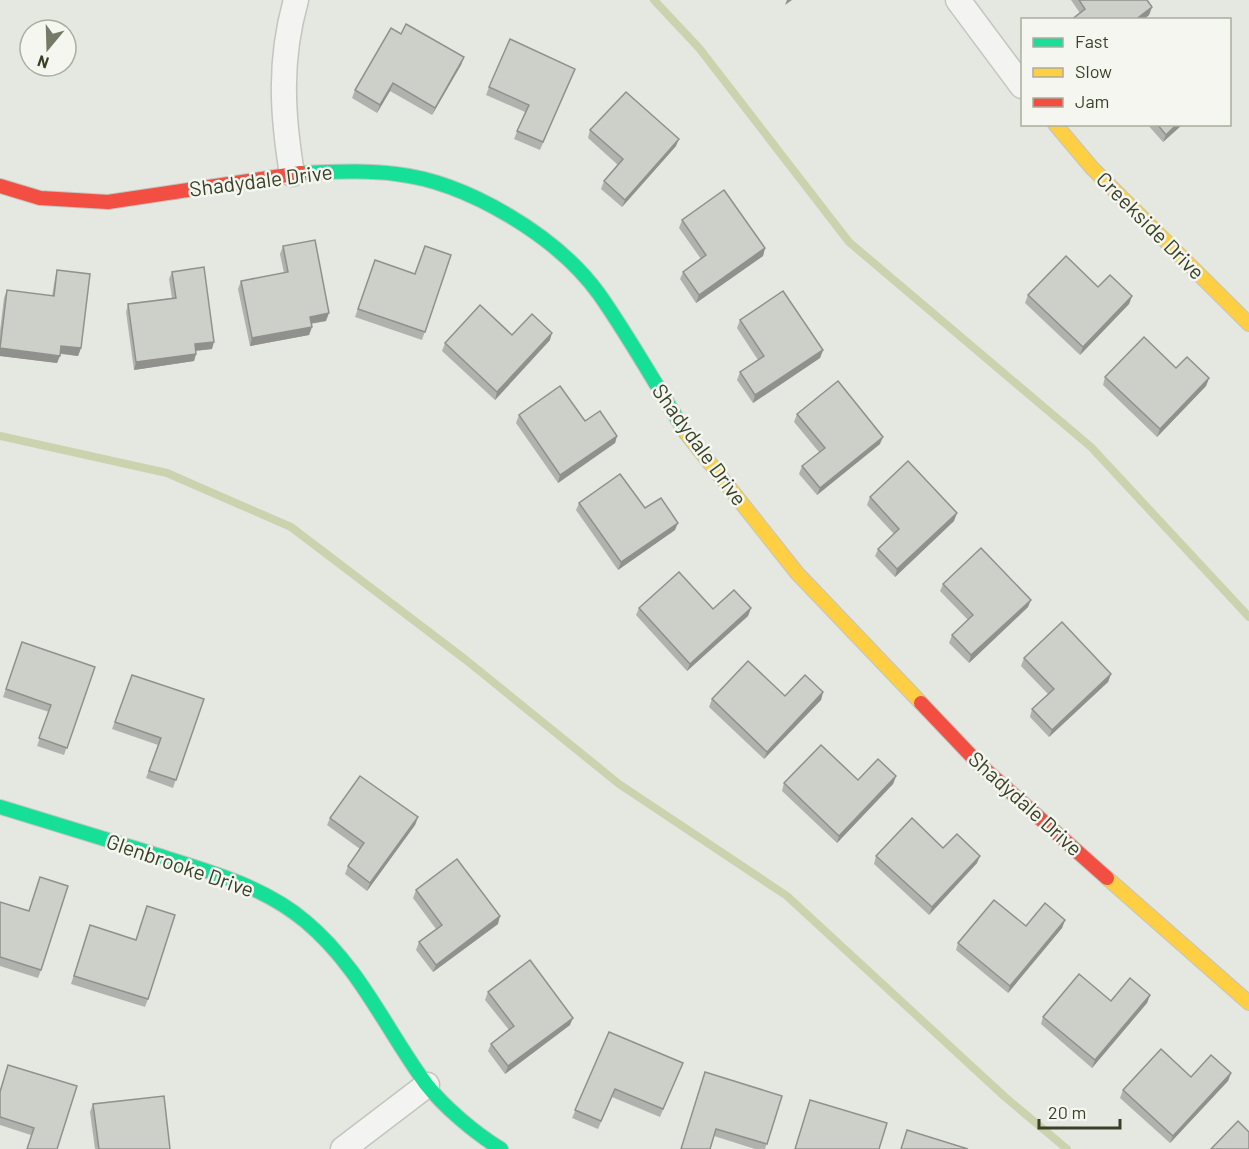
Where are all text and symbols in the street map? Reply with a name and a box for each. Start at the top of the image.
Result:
north arrow [18,18,78,78]
legend [1021,18,1231,126]
text: Fast [1075,30,1109,52]
text: N [35,52,51,73]
text: Slow [1075,60,1112,82]
text: Jam [1075,90,1109,112]
street label: Shadydale Drive [188,158,334,201]
street label: Creekside Drive [1092,166,1210,284]
street label: Shadydale Drive [648,378,753,510]
street label: Shadydale Drive [964,745,1088,860]
street label: Glenbrooke Drive [103,828,258,902]
scale bar [1039,1092,1120,1130]
text: 20 m [1048,1101,1086,1123]

